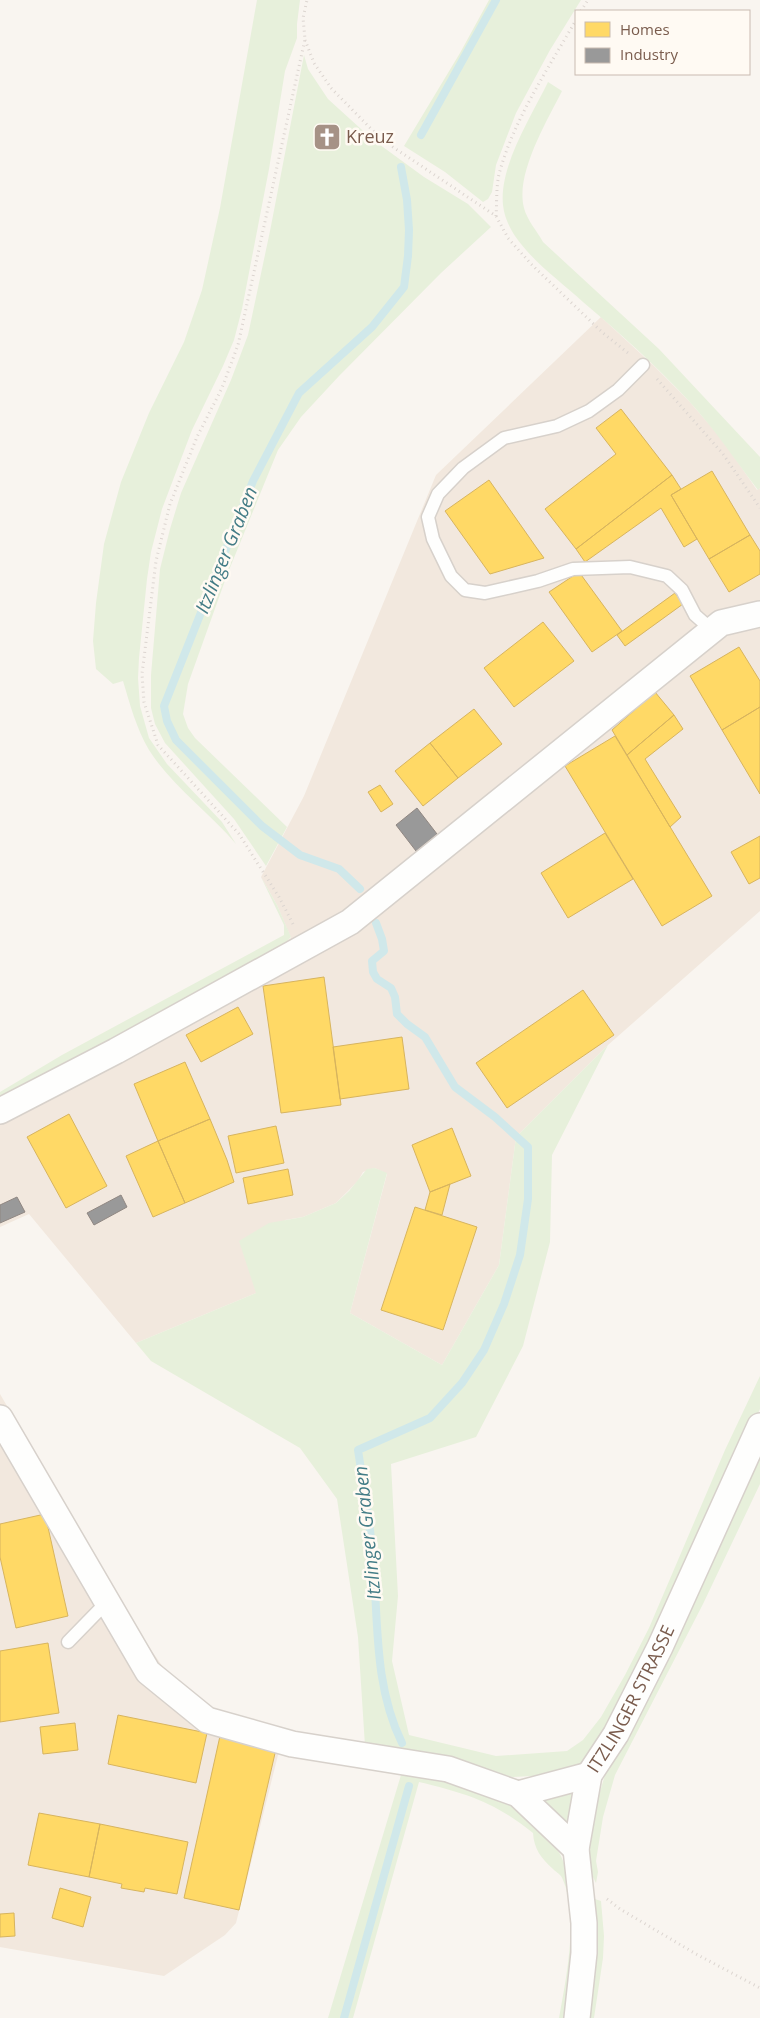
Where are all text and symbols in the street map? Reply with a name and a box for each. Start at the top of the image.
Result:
legend [575,10,750,75]
text: Homes [620,19,670,39]
text: Industry [620,44,678,64]
church icon: Kreuz [312,122,342,152]
place label: Kreuz [346,124,394,148]
water label: Itzlinger Graben [189,483,263,617]
water label: Itzlinger Graben [347,1465,387,1601]
street label: ITZLINGER STRASSE [581,1621,679,1777]

